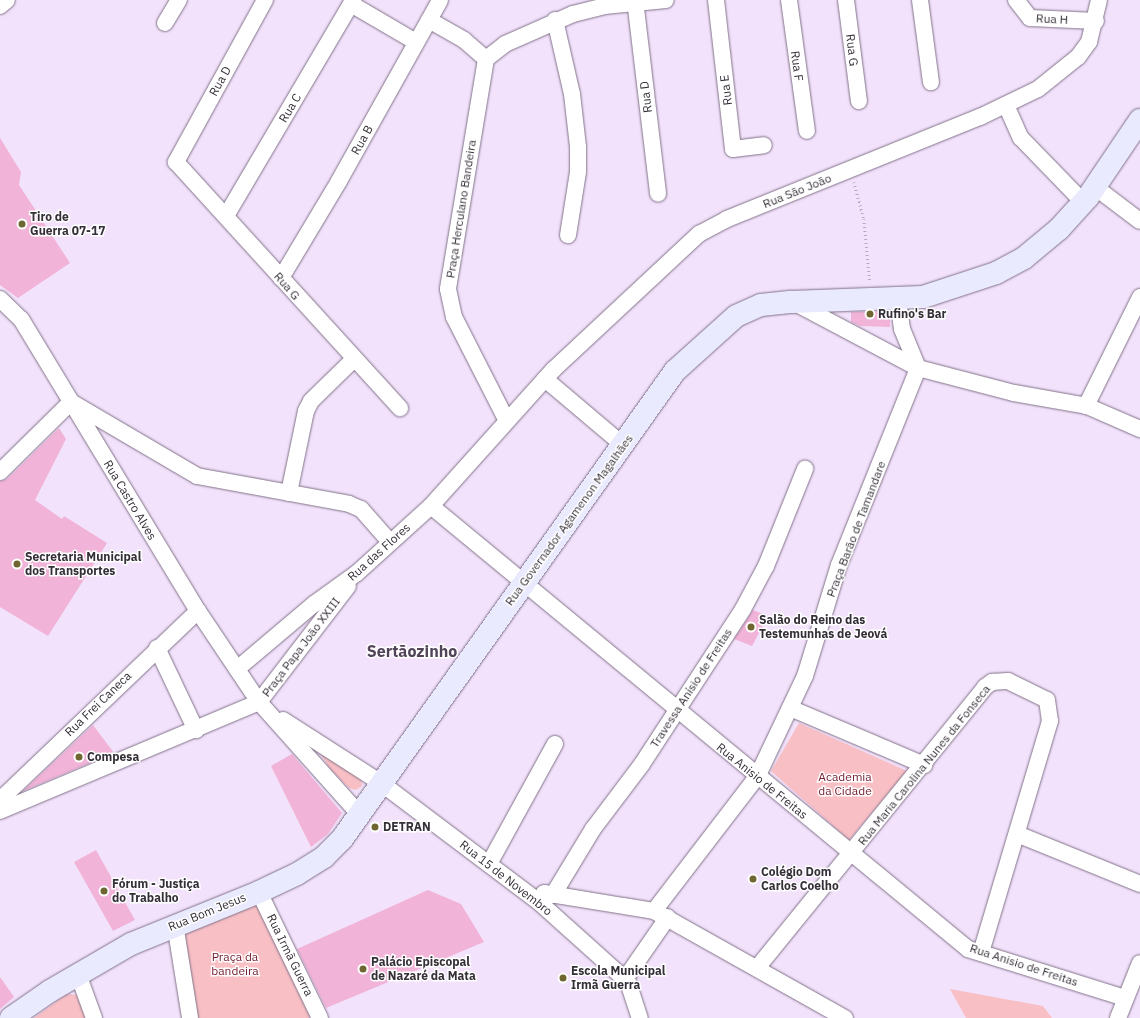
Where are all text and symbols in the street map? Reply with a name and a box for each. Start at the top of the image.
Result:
street label: Rua H [1036,11,1068,27]
street label: Rua G [843,33,861,67]
street label: Rua F [788,50,806,82]
street label: Rua D [206,64,234,98]
street label: Rua E [717,74,735,106]
street label: Rua D [637,80,655,114]
street label: Rua C [276,91,304,125]
street label: Rua B [348,123,376,157]
street label: Praça Herculano Bandeira [443,139,479,279]
street label: Rua São João [761,171,833,211]
place label: Tiro de Guerra 07-17 [30,210,105,238]
marker: Tiro de Guerra 07-17 [17,219,27,229]
street label: Rua G [271,269,303,303]
place label: Rufino's Bar [878,307,946,321]
marker: Rufino's Bar [865,309,875,319]
street label: Rua Governador Agamenon Magalhães [502,432,636,608]
street label: Rua Castro Alves [101,457,159,543]
street label: Praça Barão de Tamandare [823,459,889,599]
street label: Rua das Flores [345,520,413,584]
place label: Secretaria Municipal dos Transportes [25,550,141,578]
marker: Secretaria Municipal dos Transportes [12,559,22,569]
street label: Praça Papa João XXIII [259,594,343,700]
place label: Salão do Reino das Testemunhas de Jeová [759,613,887,641]
marker: Salão do Reino das Testemunhas de Jeová [746,622,756,632]
street label: Travessa Anísio de Freitas [647,626,735,750]
district label: Sertãozinho [367,641,457,661]
street label: Rua Frei Caneca [62,669,134,739]
street label: Rua Maria Carolina Nunes da Fonseca [855,682,993,848]
street label: Rua Anisio de Freitas [714,740,810,822]
place label: Compesa [87,750,139,764]
marker: Compesa [74,752,84,762]
park label: Academia da Cidade [818,770,872,798]
place label: DETRAN [383,820,431,834]
marker: DETRAN [370,822,380,832]
street label: Rua 15 de Novembro [457,837,555,919]
place label: Colégio Dom Carlos Coelho [761,865,839,893]
marker: Colégio Dom Carlos Coelho [748,874,758,884]
place label: Fórum - Justiça do Trabalho [112,877,200,905]
marker: Fórum - Justiça do Trabalho [99,886,109,896]
street label: Rua Bom Jesus [166,890,248,934]
street label: Rua Irmã Guerra [264,912,316,998]
street label: Rua Anisio de Freitas [968,941,1080,989]
park label: Praça da bandeira [211,950,259,978]
place label: Palácio Episcopal de Nazaré da Mata [371,955,476,983]
marker: Palácio Episcopal de Nazaré da Mata [358,964,368,974]
place label: Escola Municipal Irmã Guerra [571,964,665,992]
marker: Escola Municipal Irmã Guerra [558,973,568,983]

